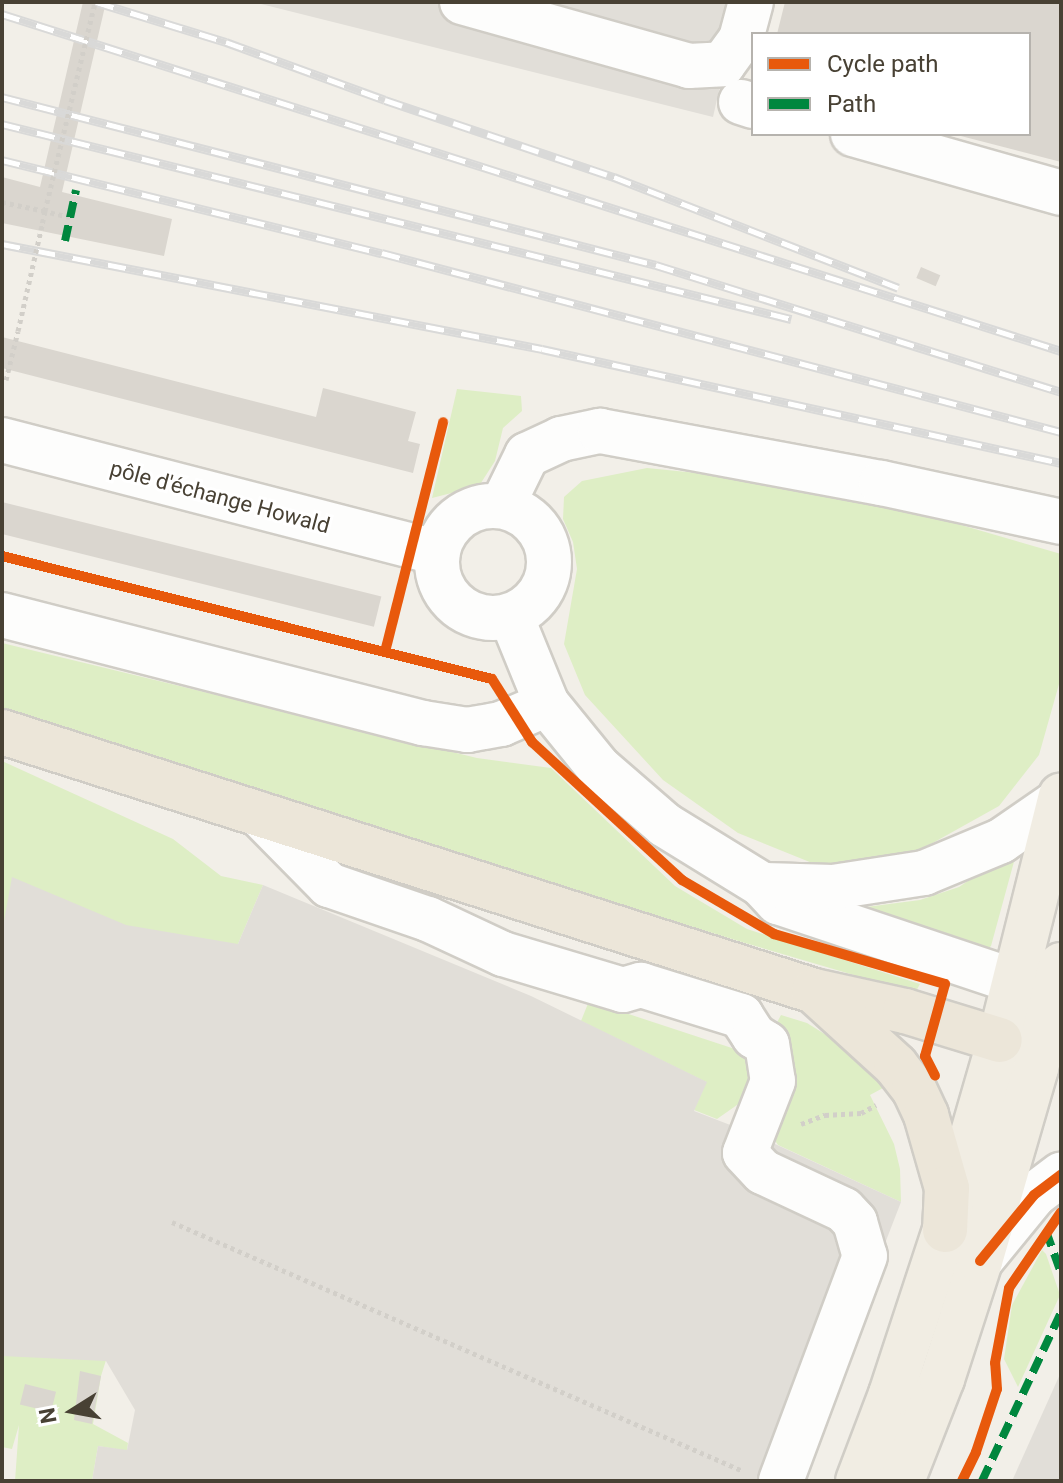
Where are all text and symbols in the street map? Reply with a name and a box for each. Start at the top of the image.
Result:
legend [751,32,1031,136]
text: Cycle path [827,50,939,78]
text: Path [827,90,876,118]
street label: pôle d'échange Howald [107,455,333,539]
north arrow [32,1371,112,1451]
text: N [34,1406,62,1426]

